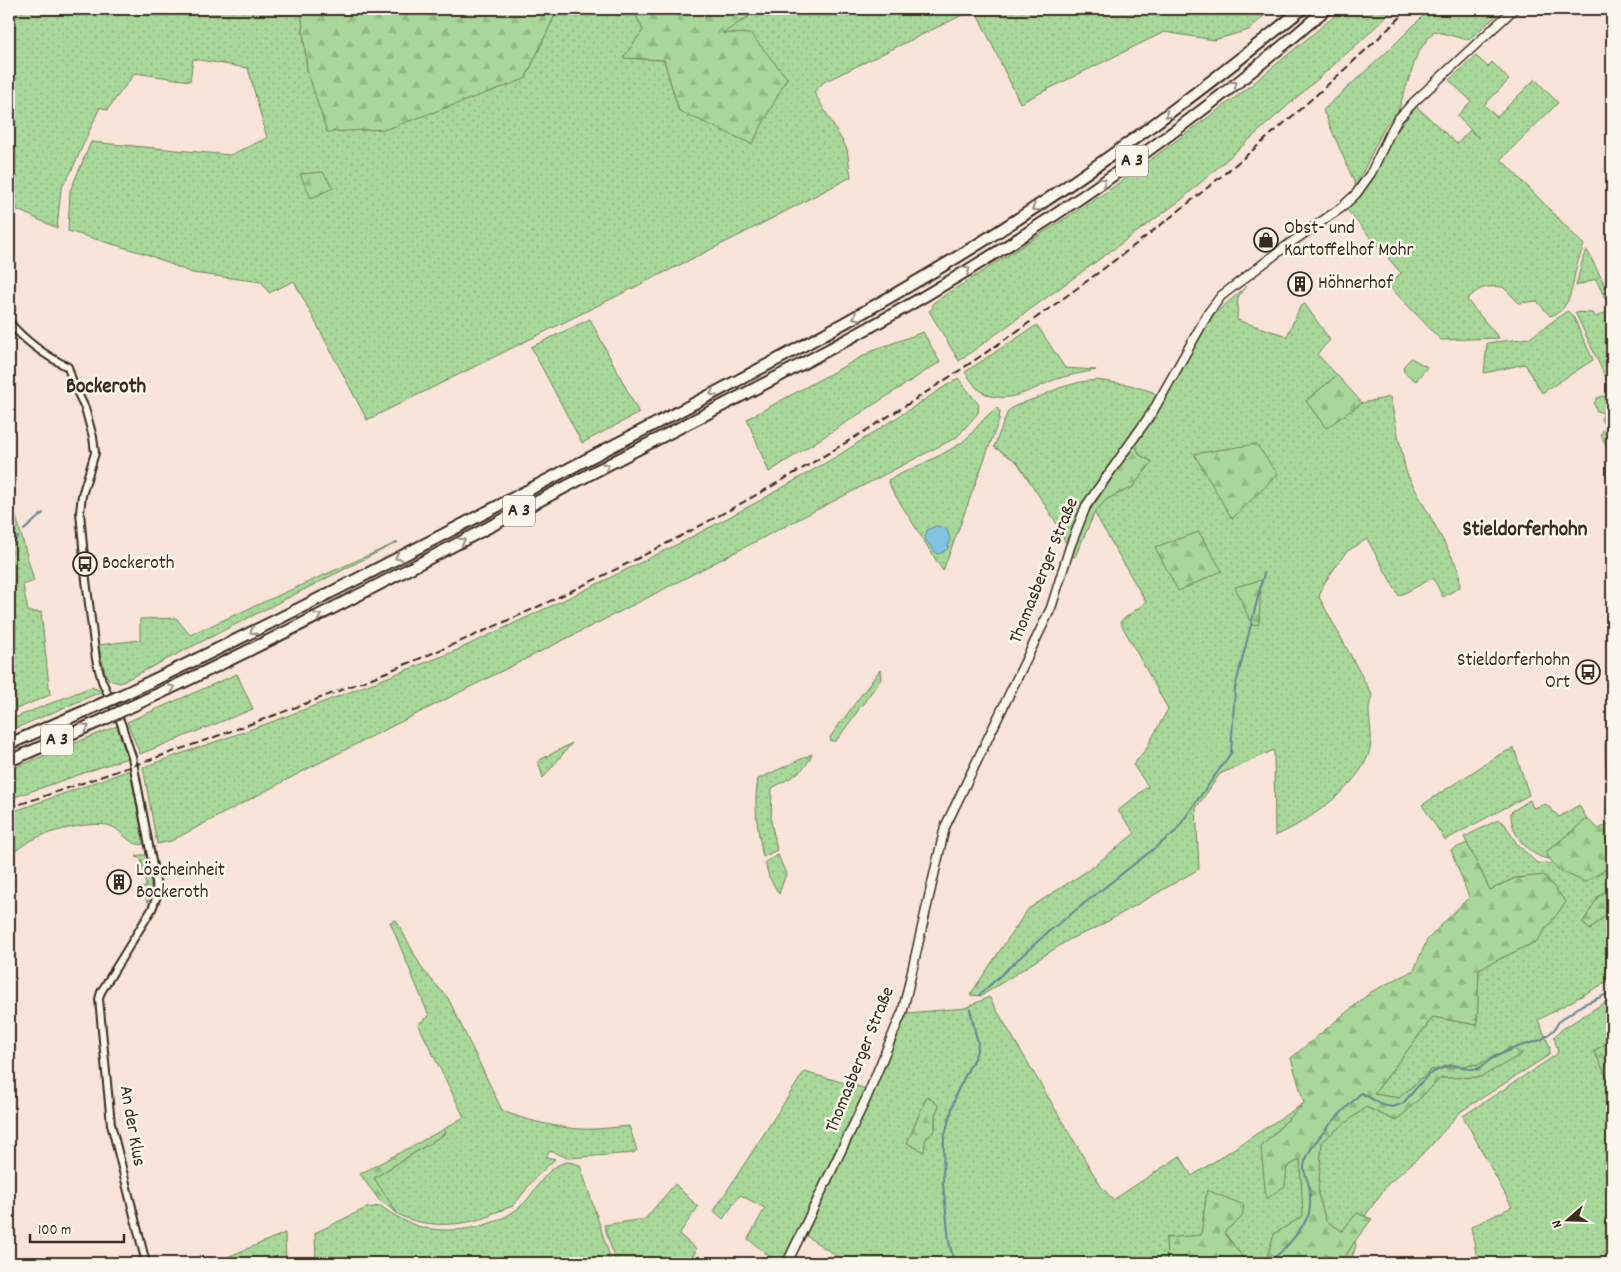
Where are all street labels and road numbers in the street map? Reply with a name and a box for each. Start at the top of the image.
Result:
road number: A 3 [1116,146,1148,177]
street label: Thomasberger Straße [1003,494,1087,648]
road number: A 3 [503,496,535,526]
road number: A 3 [41,724,73,756]
street label: Thomasberger Straße [819,983,903,1137]
street label: An der Klus [111,1083,151,1169]

